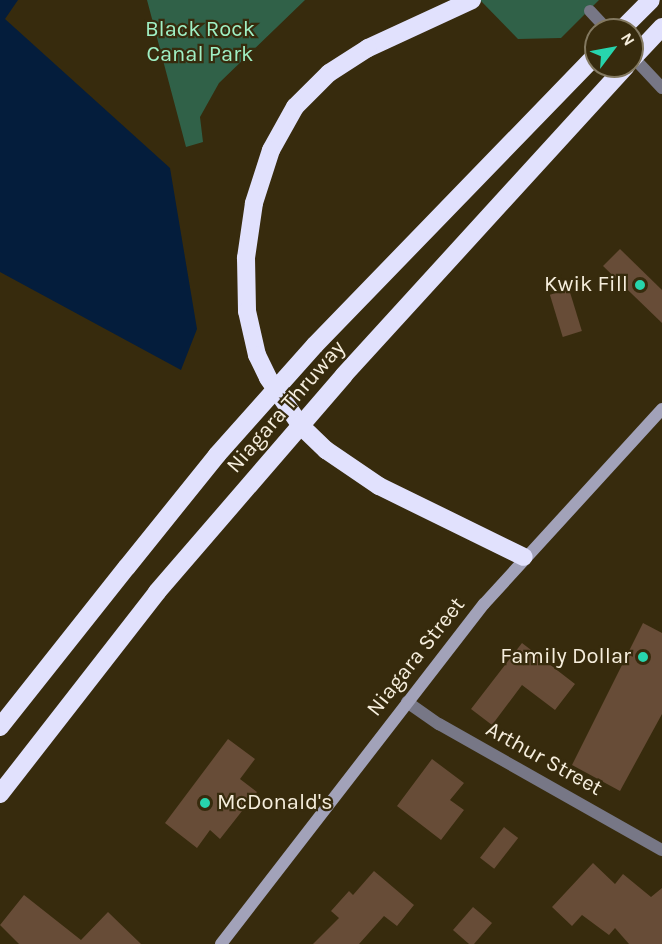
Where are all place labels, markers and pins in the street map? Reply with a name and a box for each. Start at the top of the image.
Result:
place label: Kwik Fill [544,272,628,298]
marker: Kwik Fill [633,278,647,292]
place label: Family Dollar [500,644,631,670]
marker: Family Dollar [636,650,650,664]
place label: McDonald's [217,790,333,816]
marker: McDonald's [198,796,212,810]

